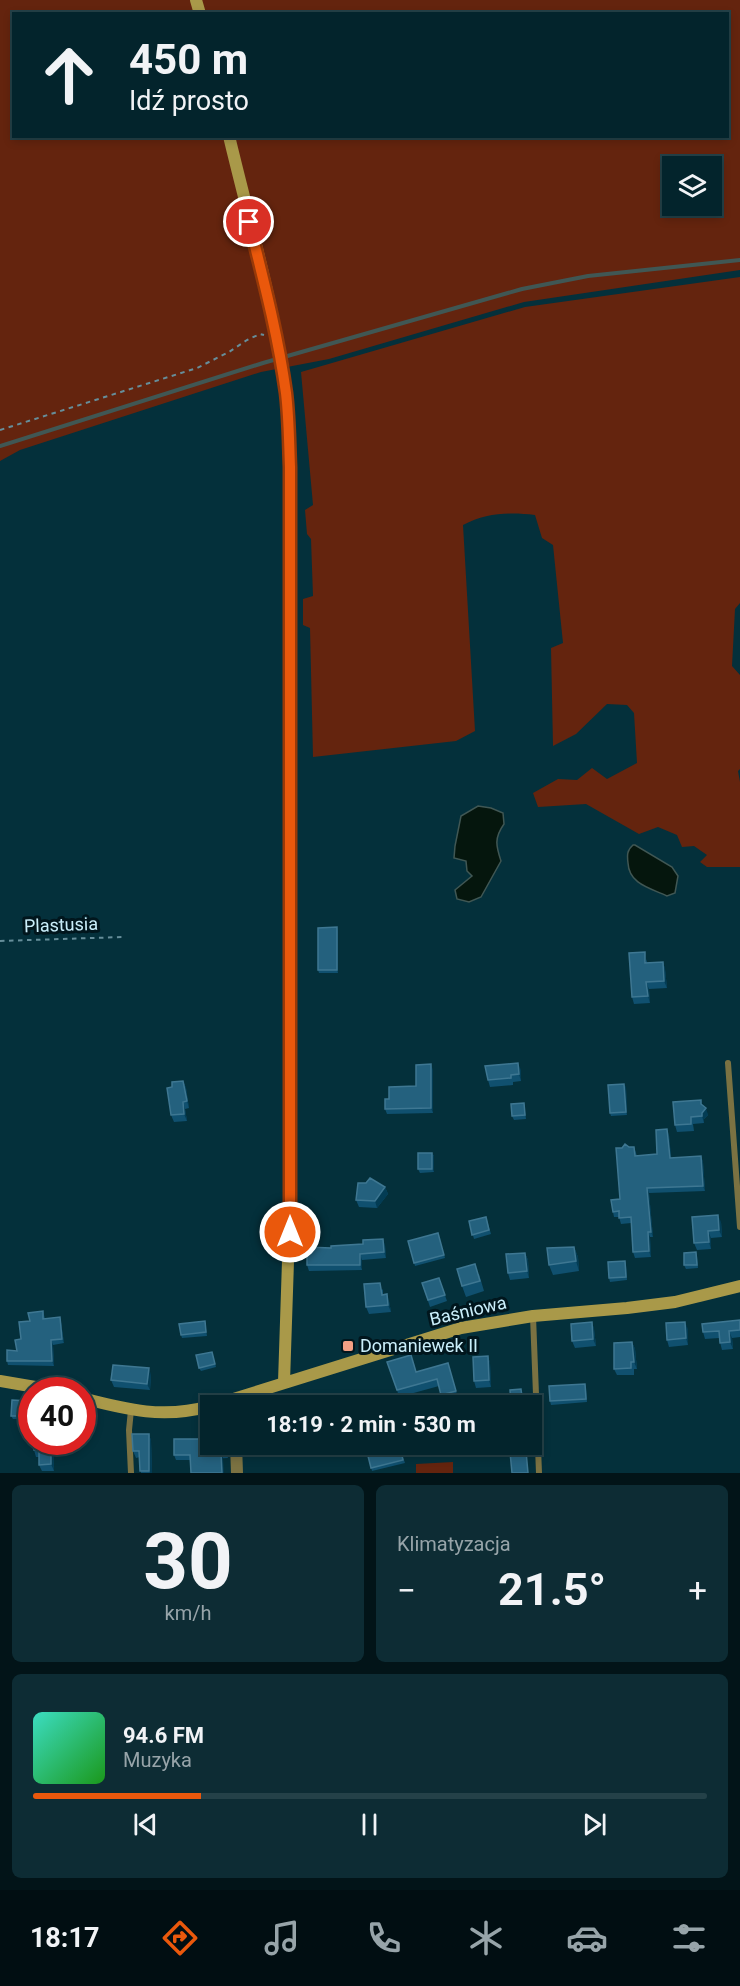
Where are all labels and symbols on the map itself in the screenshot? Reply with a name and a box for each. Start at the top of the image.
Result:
pin [223,196,274,247]
street label: Plastusia [24,913,98,936]
position arrow [258,1200,322,1264]
street label: Baśniowa [427,1291,508,1330]
place label: Domaniewek II [360,1335,478,1356]
marker: Domaniewek II [341,1339,355,1353]
speed limit sign: 40 [18,1377,96,1455]

